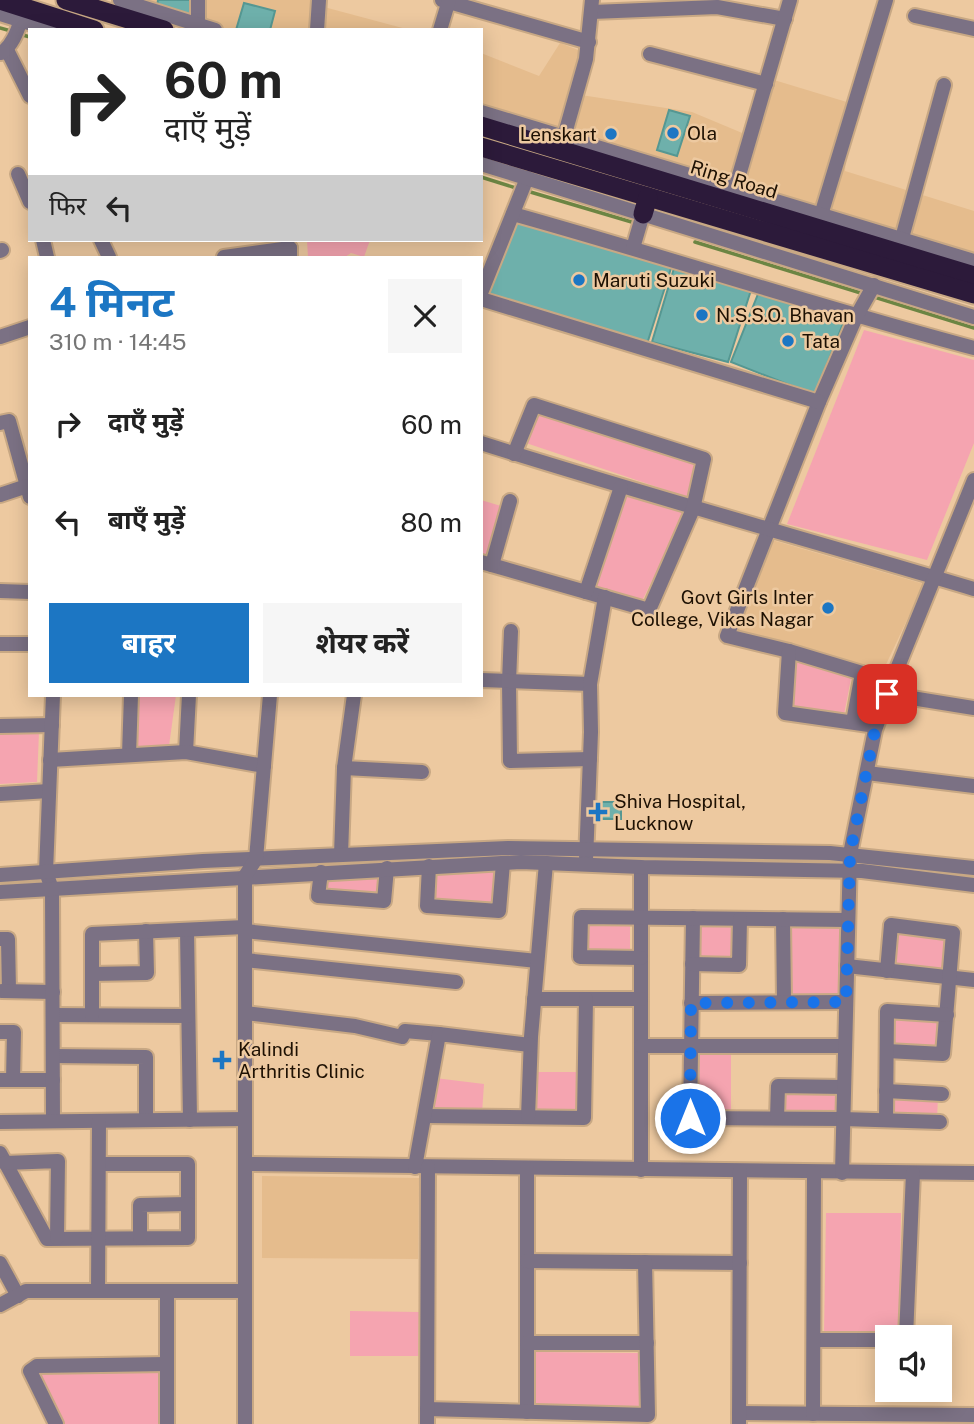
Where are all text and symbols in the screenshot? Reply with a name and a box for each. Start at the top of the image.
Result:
text: 60 m [164,51,283,109]
icon: right [49,56,140,147]
text: दाएँ मुड़ें [164,110,251,147]
place label: Ola [687,122,717,144]
place label: Lenskart [520,123,597,145]
marker: Ola [665,125,681,141]
marker: Lenskart [603,126,619,142]
street label: Ring Road [688,155,780,203]
icon: left [100,189,138,227]
text: फिर [49,190,86,221]
place label: Maruti Suzuki [593,269,715,291]
marker: Maruti Suzuki [571,272,587,288]
text: 4 मिनट [49,277,174,326]
button: close [388,279,462,353]
place label: N.S.S.O. Bhavan [716,304,854,326]
marker: N.S.S.O. Bhavan [694,307,710,323]
text: 310 m · 14:45 [49,328,187,355]
place label: Tata [802,330,840,352]
marker: Tata [780,333,796,349]
icon: right [49,405,87,443]
text: दाएँ मुड़ें [108,406,184,437]
text: 60 m [401,409,462,440]
icon: left [49,503,87,541]
text: बाएँ मुड़ें [108,504,185,535]
text: 80 m [401,507,462,538]
place label: Govt Girls Inter College, Vikas Nagar [631,586,814,630]
marker: Govt Girls Inter College, Vikas Nagar [820,600,836,616]
button: बाहर [49,603,249,683]
button: शेयर करें [263,603,462,683]
pin [857,664,917,724]
icon: arrive [868,675,906,713]
place label: Shiva Hospital, Lucknow [614,790,746,834]
marker: Shiva Hospital, Lucknow [588,802,608,822]
place label: Kalindi Arthritis Clinic [238,1038,365,1082]
marker: Kalindi Arthritis Clinic [212,1050,232,1070]
position arrow [653,1081,727,1155]
map controls [875,1325,952,1402]
button: sound [875,1325,952,1402]

